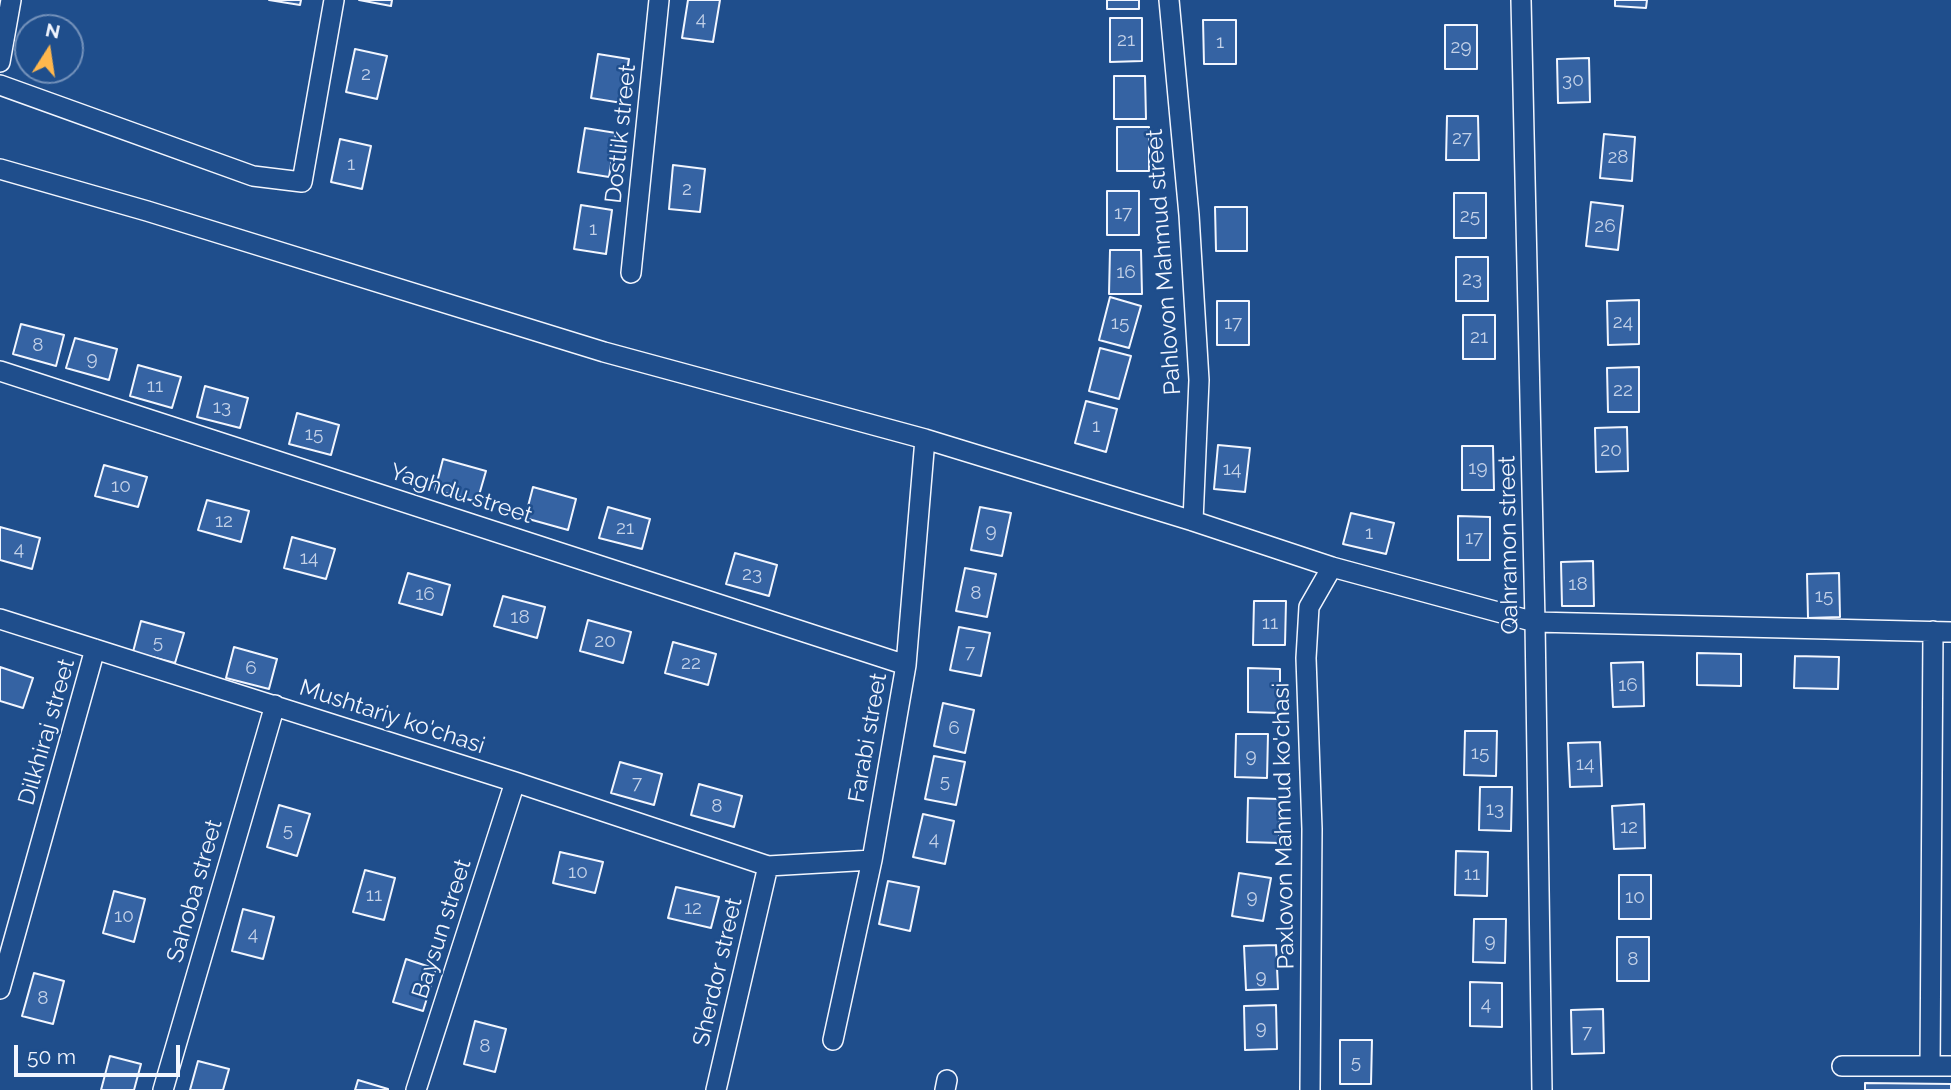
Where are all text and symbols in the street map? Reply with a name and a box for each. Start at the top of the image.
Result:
house number: 4 [696,8,706,30]
north arrow [14,14,84,84]
text: N [44,18,62,43]
house number: 21 [1117,29,1135,51]
house number: 1 [1216,31,1224,53]
house number: 29 [1450,36,1472,58]
house number: 2 [361,63,371,85]
street label: Dostlik street [600,63,642,205]
house number: 30 [1562,69,1584,91]
house number: 27 [1452,127,1472,149]
street label: Pahlovon Mahmud street [1141,128,1187,396]
house number: 28 [1607,146,1629,168]
house number: 1 [347,153,355,175]
house number: 2 [682,178,692,200]
house number: 17 [1114,202,1132,224]
house number: 25 [1460,205,1480,227]
house number: 26 [1594,215,1616,237]
house number: 1 [589,218,597,240]
house number: 16 [1116,261,1136,283]
house number: 23 [1462,268,1482,290]
house number: 24 [1613,311,1633,333]
house number: 15 [1111,312,1129,334]
house number: 17 [1224,312,1242,334]
house number: 21 [1470,326,1488,348]
house number: 8 [32,334,44,356]
house number: 9 [86,348,98,370]
house number: 11 [147,375,163,397]
house number: 22 [1613,379,1633,401]
house number: 13 [213,396,231,418]
house number: 1 [1092,415,1100,437]
house number: 15 [305,423,323,445]
house number: 20 [1600,439,1622,461]
street label: Qahramon street [1494,455,1524,635]
house number: 19 [1468,457,1488,479]
street label: Yaghdu street [386,458,536,530]
house number: 14 [1223,458,1241,480]
house number: 10 [111,475,131,497]
house number: 12 [215,510,233,532]
house number: 21 [616,517,634,539]
house number: 9 [985,520,997,542]
house number: 1 [1365,522,1373,544]
house number: 17 [1465,527,1483,549]
house number: 4 [14,538,24,560]
house number: 14 [300,547,318,569]
house number: 23 [742,563,762,585]
house number: 18 [1568,573,1588,595]
house number: 8 [970,582,982,604]
house number: 16 [415,583,435,605]
house number: 15 [1815,585,1833,607]
house number: 18 [510,606,530,628]
house number: 11 [1262,612,1278,634]
house number: 20 [594,630,616,652]
house number: 5 [153,631,163,653]
house number: 7 [965,641,975,663]
house number: 22 [681,652,701,674]
street label: Dilkhiraj street [13,656,81,808]
house number: 6 [245,657,257,679]
street label: Farabi street [843,671,893,805]
street label: Mushtariy ko'chasi [296,674,488,760]
house number: 16 [1618,674,1638,696]
street label: Paxlovon Mahmud ko'chasi [1268,682,1300,970]
house number: 6 [948,717,960,739]
house number: 15 [1471,742,1489,764]
house number: 9 [1245,745,1257,767]
house number: 14 [1576,753,1594,775]
house number: 5 [940,770,950,792]
house number: 7 [632,772,642,794]
house number: 8 [711,795,723,817]
house number: 13 [1486,798,1504,820]
street label: Sahoba street [161,816,229,966]
house number: 12 [1620,816,1638,838]
house number: 5 [283,819,293,841]
house number: 4 [929,828,939,850]
street label: Baysun street [407,856,477,1002]
house number: 10 [568,861,588,883]
house number: 11 [1464,863,1480,885]
house number: 11 [366,884,382,906]
house number: 9 [1246,886,1258,908]
house number: 10 [1625,886,1645,908]
street label: Sherdor street [687,895,749,1049]
house number: 12 [684,897,702,919]
house number: 10 [114,905,134,927]
house number: 4 [248,923,258,945]
house number: 9 [1484,930,1496,952]
house number: 8 [1627,948,1639,970]
house number: 9 [1255,966,1267,988]
house number: 8 [37,987,49,1009]
house number: 4 [1481,993,1491,1015]
house number: 9 [1255,1017,1267,1039]
house number: 7 [1582,1021,1592,1043]
scale bar [18,1030,184,1074]
house number: 8 [479,1035,491,1057]
text: 50 m [27,1044,76,1069]
house number: 5 [1351,1051,1361,1073]

